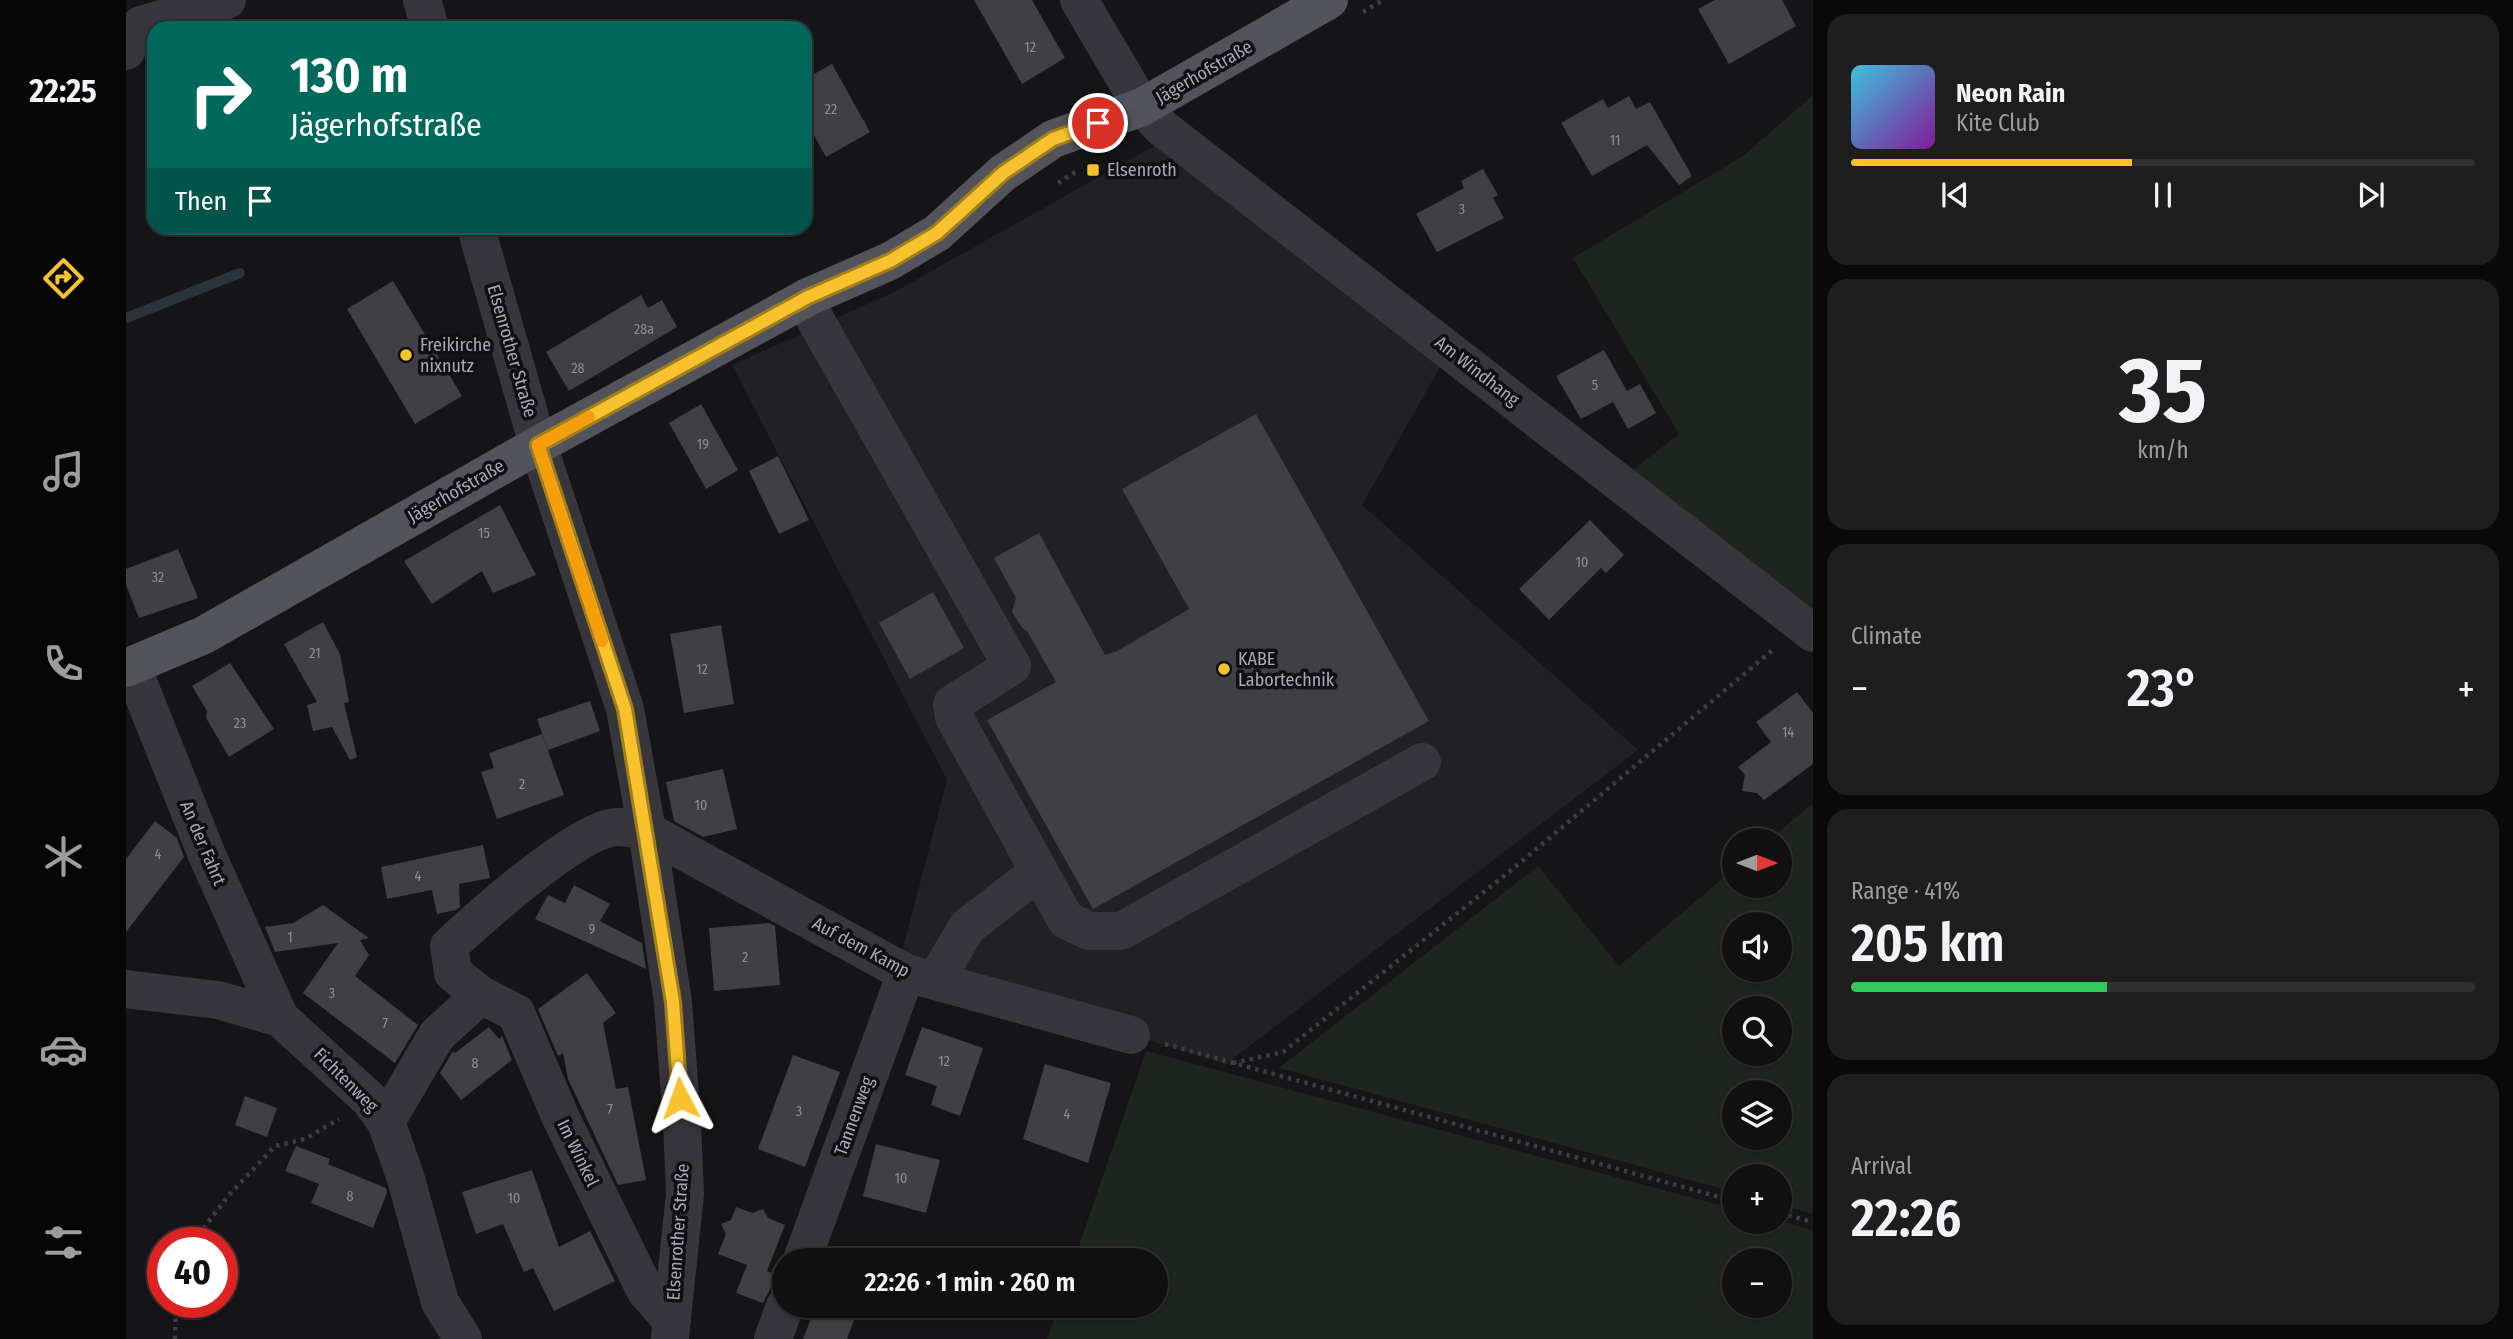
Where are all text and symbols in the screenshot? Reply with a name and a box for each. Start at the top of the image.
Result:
street label: Jägerhofstraße [1152,35,1256,109]
house number: 12 [1024,39,1036,56]
text: 130 m [290,46,408,105]
icon: right [175,49,266,140]
text: 22:25 [29,72,97,110]
text: Neon Rain [1956,78,2065,109]
pin [1068,93,1128,153]
house number: 22 [825,101,837,118]
icon: arrive [1079,104,1117,142]
text: Jägerhofstraße [290,106,482,144]
text: Kite Club [1956,109,2040,137]
house number: 11 [1610,132,1620,149]
place label: Elsenroth [1107,159,1177,181]
marker: Elsenroth [1085,162,1101,178]
icon: previous [1936,176,1974,214]
icon: pause [2144,176,2182,214]
icon: next [2352,176,2390,214]
icon: arrive [241,182,279,220]
text: Then [175,186,227,217]
house number: 3 [1459,201,1465,218]
icon: directions [39,254,88,303]
street label: Elsenrother Straße [483,282,541,420]
house number: 28a [634,321,654,338]
street label: Am Windhang [1430,331,1524,411]
place label: Freikirche nixnutz [420,334,491,377]
text: 35 [2119,336,2207,445]
marker: Freikirche nixnutz [398,347,414,363]
house number: 28 [571,360,585,377]
house number: 5 [1592,377,1598,394]
house number: 19 [697,436,709,453]
text: km/h [2137,436,2189,464]
icon: music [39,447,88,496]
street label: Jägerhofstraße [404,454,508,528]
house number: 15 [478,525,490,542]
house number: 10 [1576,554,1588,571]
house number: 32 [152,569,164,586]
text: Climate [1851,622,1922,650]
icon: phone [39,639,88,688]
house number: 21 [309,645,321,662]
place label: KABE Labortechnik [1238,648,1335,691]
text: 23° [2127,657,2199,720]
house number: 12 [696,661,708,678]
marker: KABE Labortechnik [1216,661,1232,677]
text: − [1851,666,1868,712]
text: + [2458,666,2475,712]
house number: 23 [234,715,246,732]
house number: 14 [1782,724,1794,741]
house number: 2 [519,776,525,793]
house number: 10 [695,797,707,814]
street label: An der Fahrt [175,798,231,889]
north arrow [1722,828,1792,898]
map controls [1722,828,1792,1318]
icon: climate [39,832,88,881]
house number: 4 [155,846,162,863]
house number: 4 [415,868,422,885]
text: Range · 41% [1851,877,1960,905]
street label: Auf dem Kamp [809,912,913,982]
button: sound [1722,912,1792,982]
text: 205 km [1851,912,2005,975]
house number: 9 [589,921,596,938]
house number: 1 [287,929,293,946]
house number: 2 [742,949,748,966]
house number: 3 [329,985,335,1002]
button: search [1722,996,1792,1066]
house number: 7 [382,1015,388,1032]
icon: car [39,1025,88,1074]
street label: Fichtenweg [309,1043,383,1117]
house number: 12 [938,1053,950,1070]
house number: 8 [472,1055,479,1072]
position arrow [643,1061,717,1135]
street label: Tannenweg [830,1073,879,1159]
button: layers [1722,1080,1792,1150]
house number: 7 [607,1101,613,1118]
house number: 3 [796,1103,802,1120]
house number: 4 [1064,1106,1071,1123]
street label: Im Winkel [552,1116,604,1190]
text: Arrival [1851,1152,1912,1180]
street label: Elsenrother Straße [662,1163,694,1301]
button: + [1722,1164,1792,1234]
house number: 10 [895,1170,907,1187]
text: 22:26 [1851,1187,1961,1250]
house number: 8 [347,1188,354,1205]
house number: 10 [508,1190,520,1207]
icon: filters [39,1218,88,1267]
speed limit sign: 40 [147,1227,238,1318]
button: − [1722,1248,1792,1318]
text: 22:26 · 1 min · 260 m [865,1267,1075,1298]

